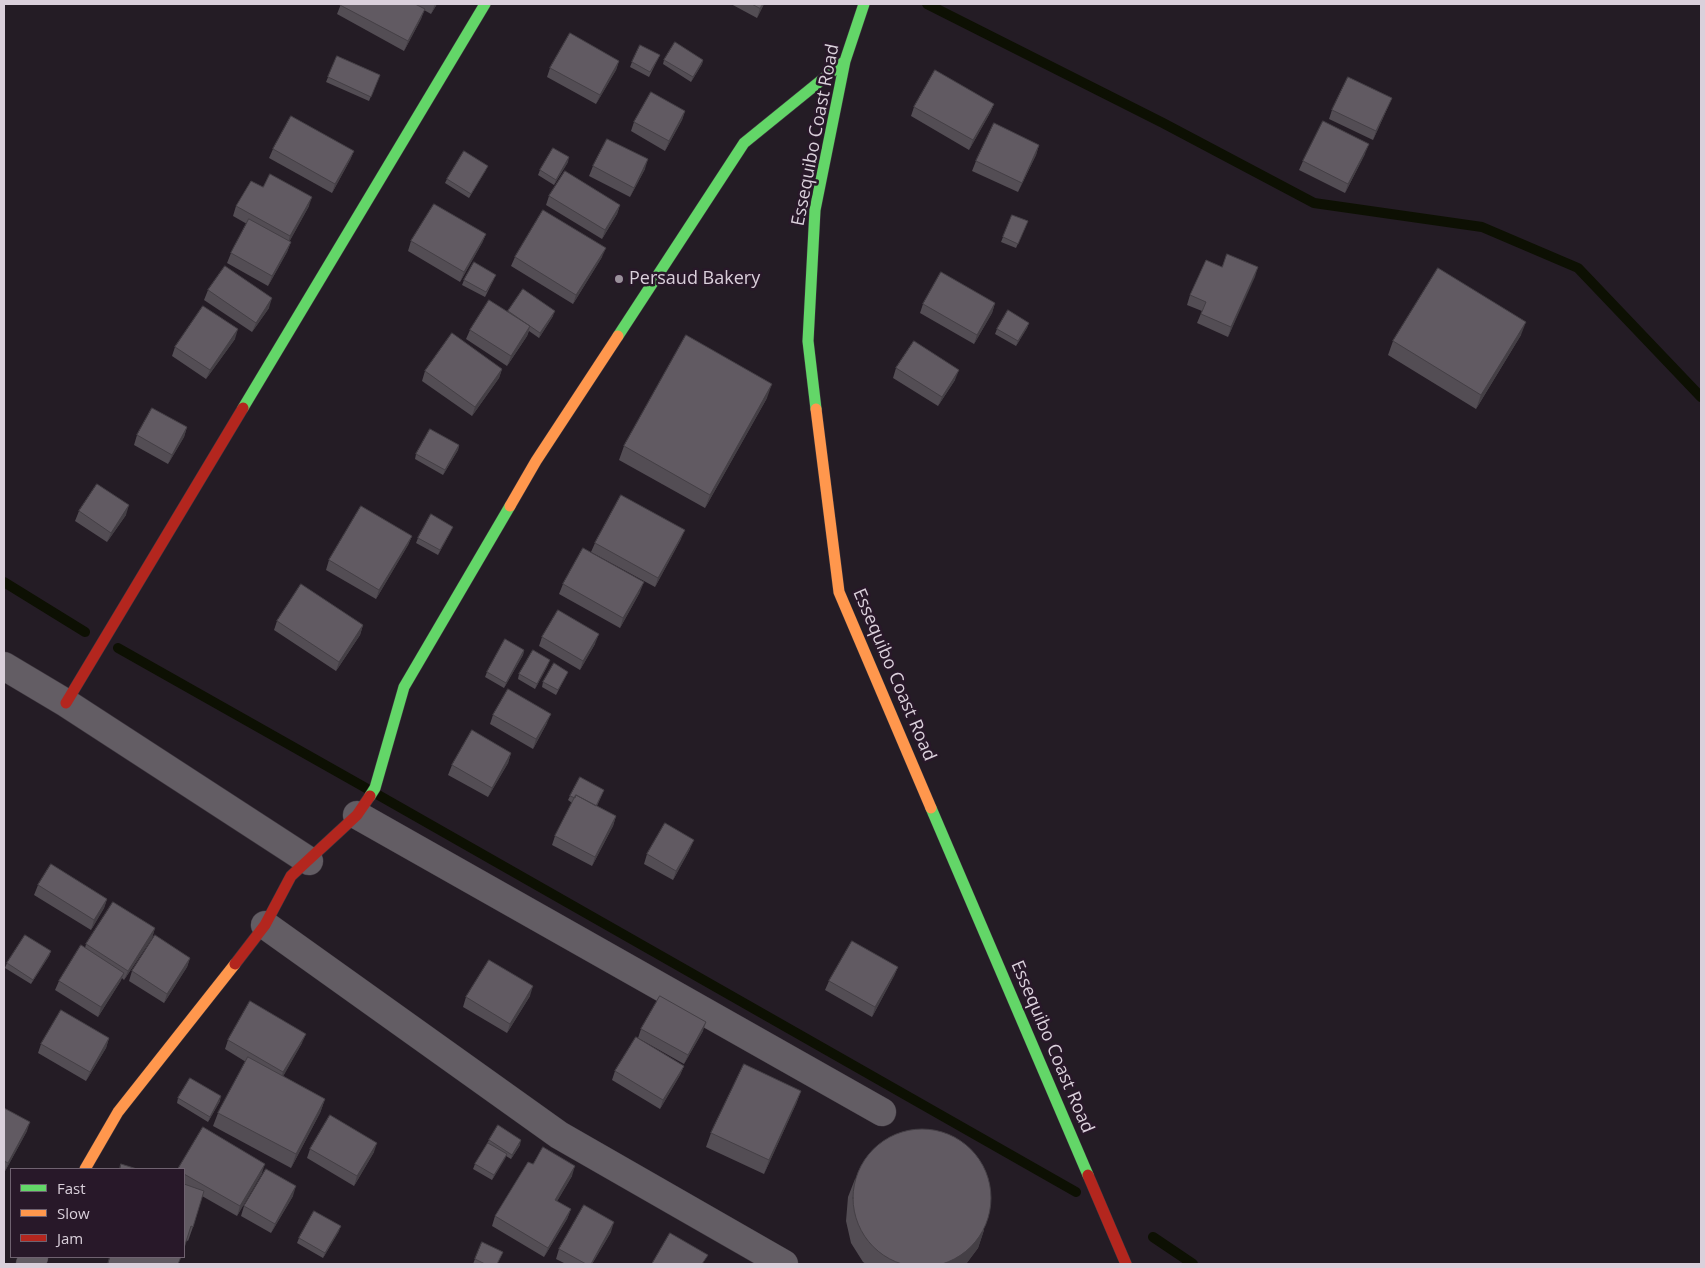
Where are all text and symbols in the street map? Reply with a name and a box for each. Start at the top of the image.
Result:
street label: Essequibo Coast Road [788,42,844,228]
place label: Persaud Bakery [629,268,760,290]
marker: Persaud Bakery [613,273,625,285]
street label: Essequibo Coast Road [848,586,940,764]
street label: Essequibo Coast Road [1006,958,1098,1136]
legend [10,1168,185,1258]
text: Fast [57,1178,86,1198]
text: Slow [57,1203,90,1223]
text: Jam [57,1228,83,1248]

